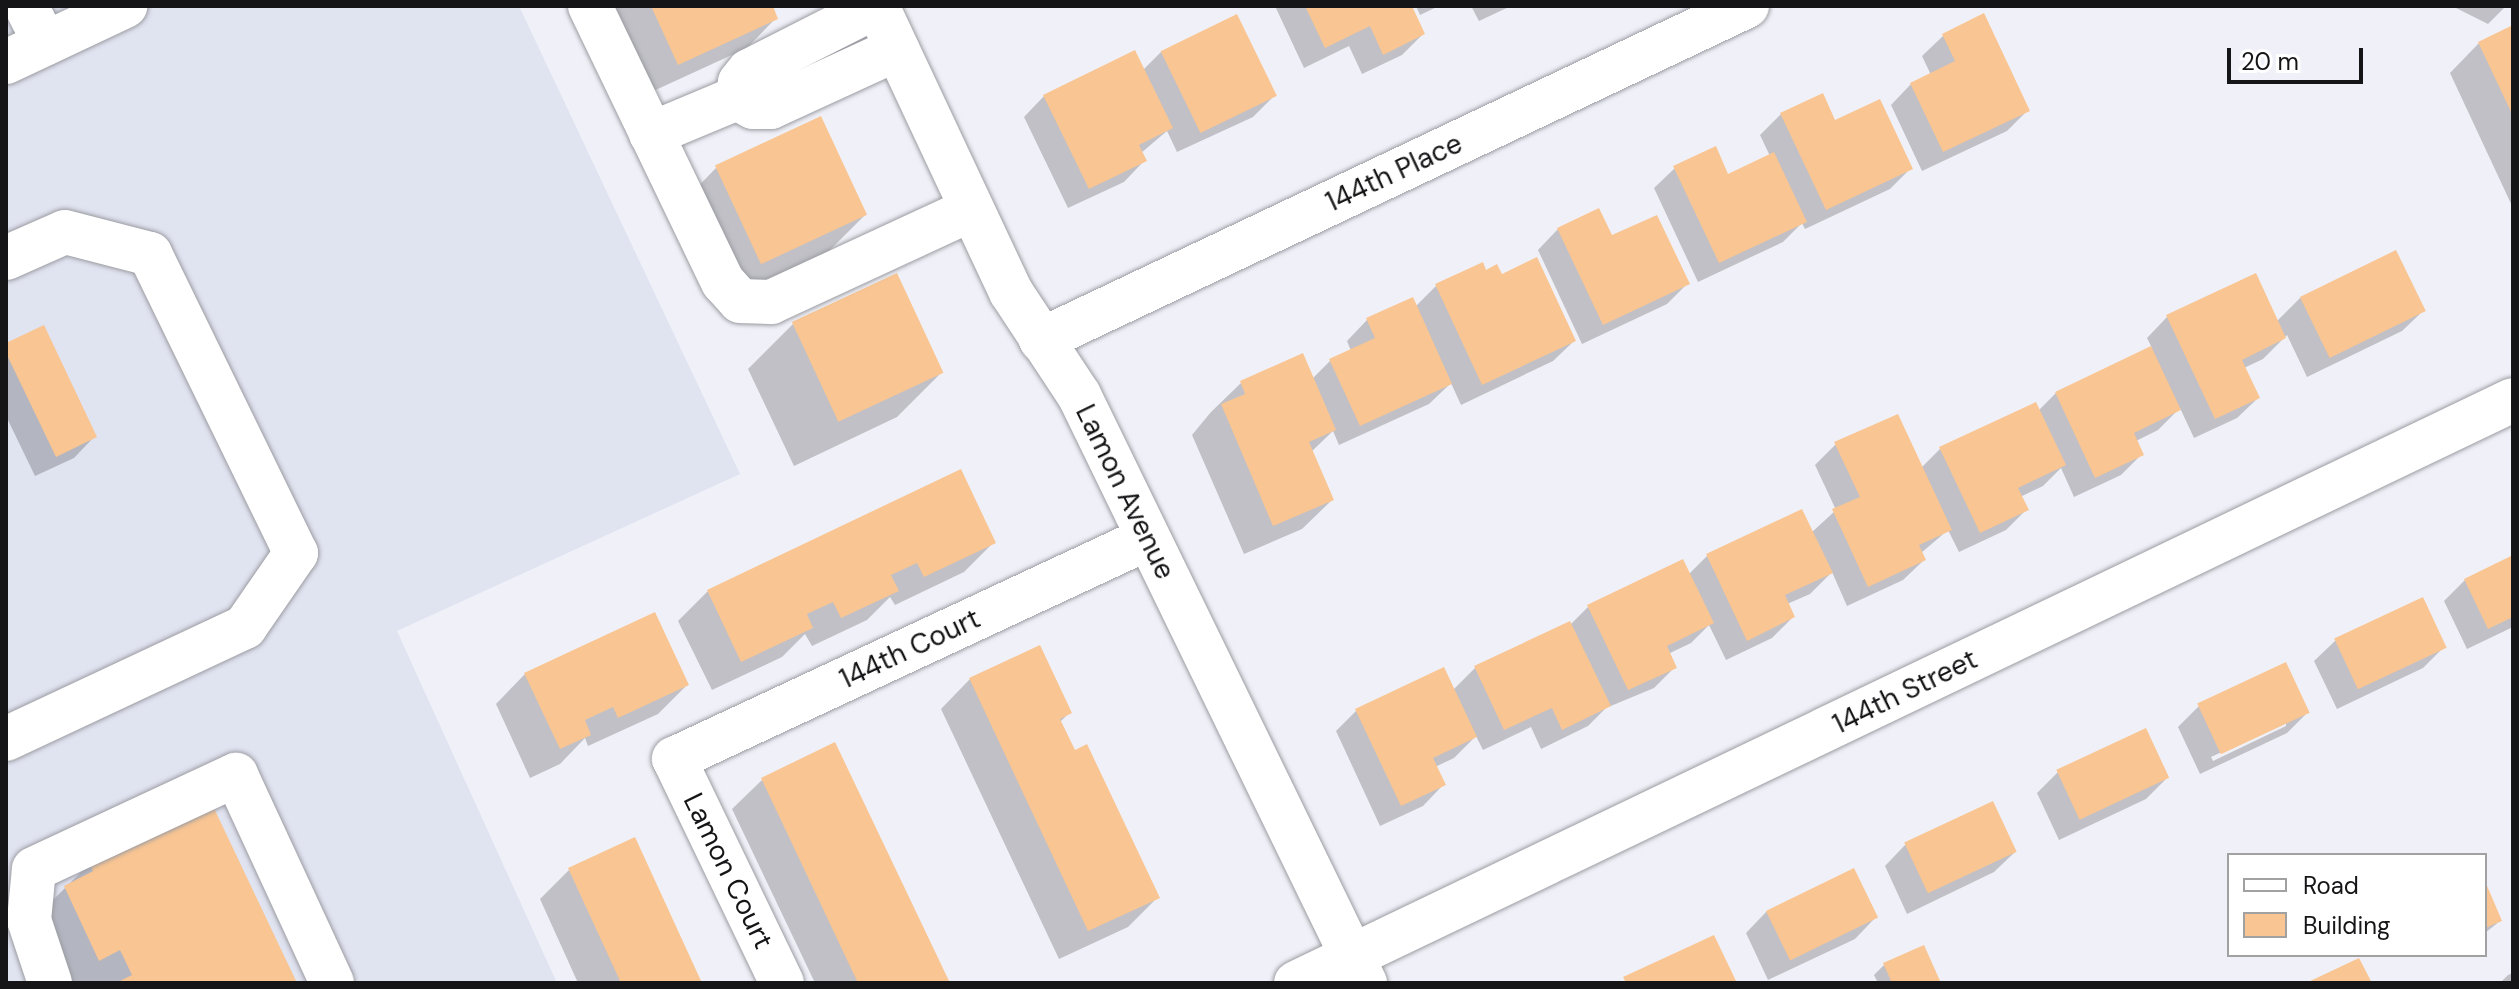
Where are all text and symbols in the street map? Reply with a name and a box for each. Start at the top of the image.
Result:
scale bar [2231,32,2367,82]
text: 20 m [2241,46,2299,77]
street label: 144th Place [1320,127,1468,219]
street label: Lamon Avenue [1068,399,1182,585]
street label: 144th Court [834,602,986,696]
street label: 144th Street [1827,643,1983,741]
street label: Lamon Court [676,788,780,954]
legend [2227,853,2487,957]
text: Road [2303,870,2359,901]
text: Building [2303,910,2390,941]

